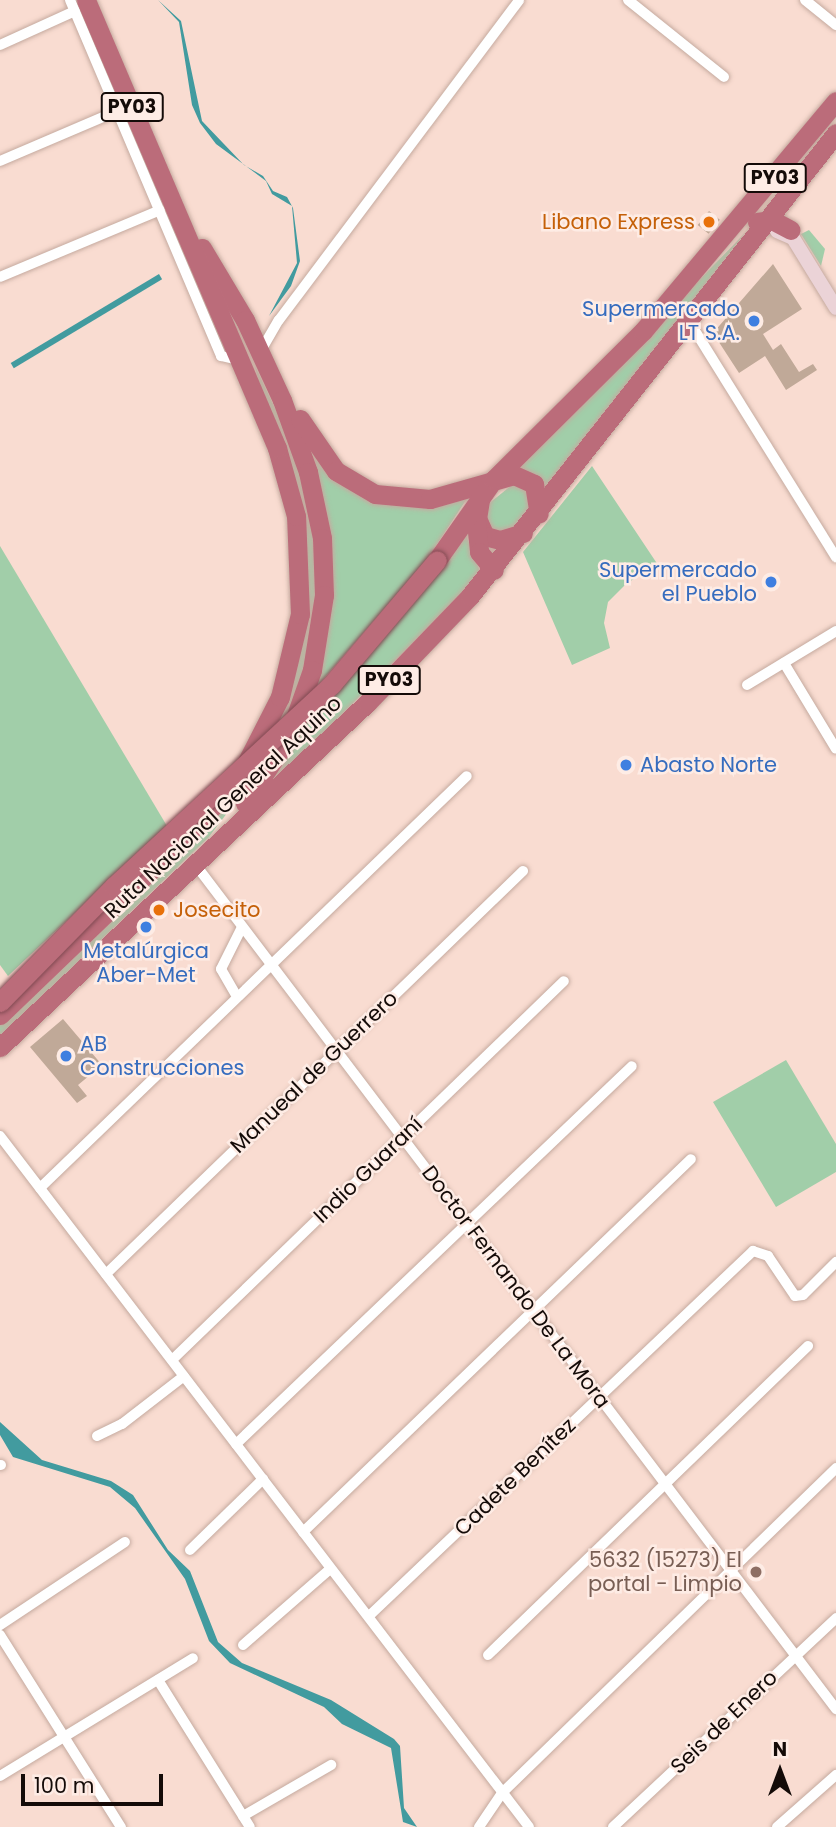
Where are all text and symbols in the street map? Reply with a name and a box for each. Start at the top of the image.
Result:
road number: PY03 [100,92,164,122]
road number: PY03 [744,162,806,194]
place label: Libano Express [542,209,695,235]
marker: Libano Express [701,214,717,230]
place label: Supermercado LT S.A. [582,296,740,346]
marker: Supermercado LT S.A. [746,313,762,329]
place label: Supermercado el Pueblo [599,557,757,607]
marker: Supermercado el Pueblo [763,574,779,590]
road number: PY03 [358,664,420,695]
street label: Ruta Nacional General Aquino [99,690,347,924]
place label: Abasto Norte [640,752,777,778]
marker: Abasto Norte [618,757,634,773]
place label: Josecito [173,897,261,923]
marker: Josecito [151,902,167,918]
marker: Metalúrgica Aber-Met [138,919,154,935]
place label: Metalúrgica Aber-Met [83,938,209,988]
street label: Manueal de Guerrero [225,986,403,1158]
place label: AB Construcciones [80,1031,244,1081]
marker: AB Construcciones [58,1048,74,1064]
street label: Indio Guaraní [308,1112,428,1228]
street label: Doctor Fernando De La Mora [417,1161,615,1413]
street label: Cadete Benítez [449,1413,581,1541]
place label: 5632 (15273) El portal - Limpio [588,1547,742,1597]
marker: 5632 (15273) El portal - Limpio [748,1564,764,1580]
street label: Seis de Enero [665,1665,783,1779]
north arrow [745,1736,815,1806]
text: N [773,1736,787,1763]
scale bar [24,1760,166,1804]
text: 100 m [34,1771,94,1800]

